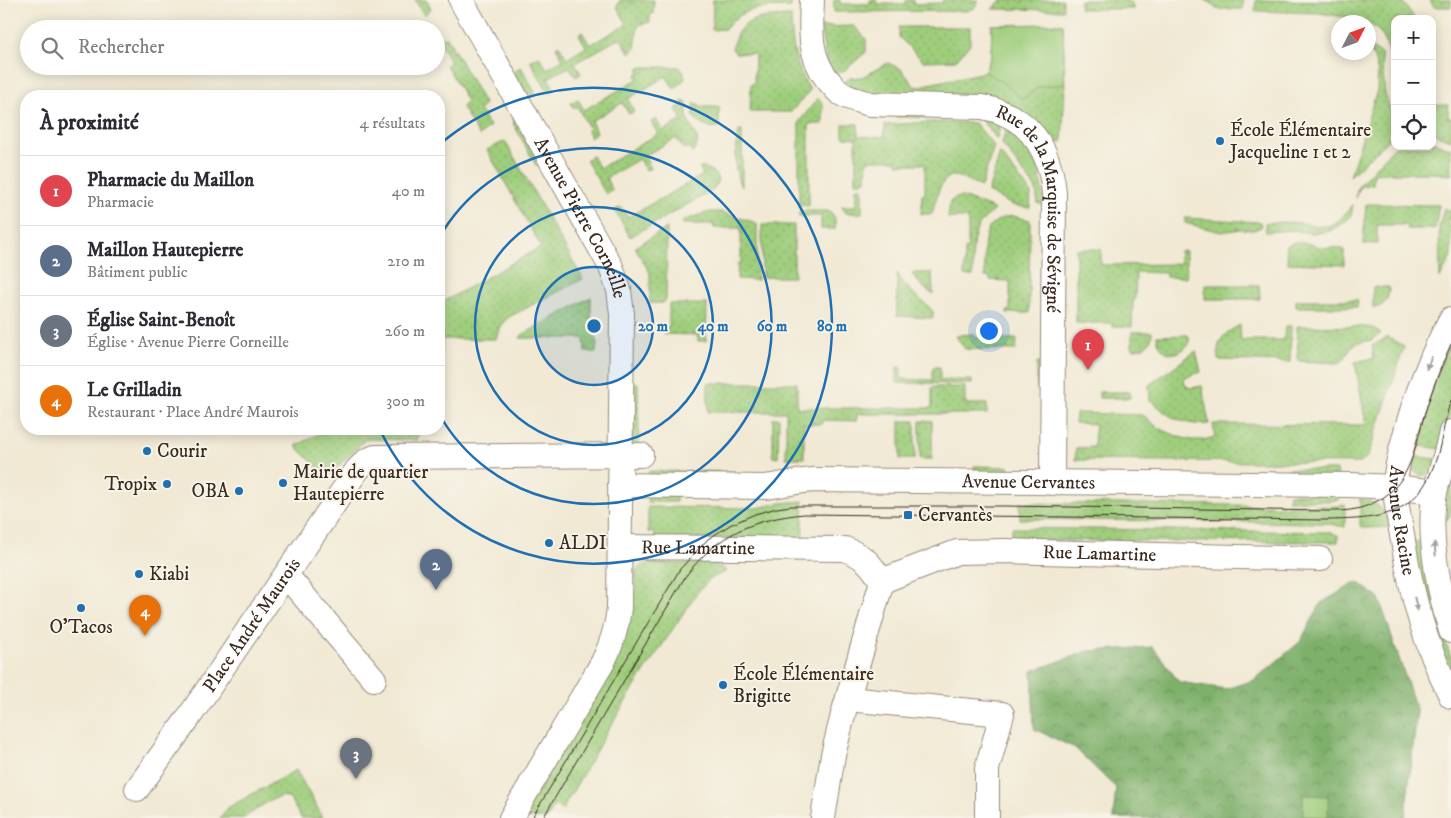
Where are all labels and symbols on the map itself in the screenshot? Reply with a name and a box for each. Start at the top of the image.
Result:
north arrow [1331,15,1376,60]
street label: Rue de la Marquise de Sévigné [992,100,1066,313]
place label: École Élémentaire Jacqueline 1 et 2 [1228,118,1371,165]
street label: Avenue Pierre Corneille [529,133,631,300]
marker: École Élémentaire Jacqueline 1 et 2 [1214,135,1226,147]
centre of rings [585,317,603,335]
text: 20 m [638,317,669,336]
text: 40 m [696,317,729,336]
text: 60 m [757,317,788,336]
text: 80 m [817,317,848,336]
your location [976,318,1002,344]
pin: 1 [1072,329,1104,370]
one-way arrow [1425,355,1433,370]
place label: Courir [157,440,207,463]
marker: Courir [141,445,153,457]
place label: Mairie de quartier Hautepierre [293,461,428,506]
street label: Avenue Racine [1383,464,1421,578]
street label: Avenue Cervantes [962,470,1095,494]
place label: Tropix [104,473,158,496]
marker: Mairie de quartier Hautepierre [277,477,289,489]
marker: Tropix [161,478,173,490]
place label: OBA [192,480,230,503]
marker: OBA [233,485,245,497]
place label: Cervantès [918,504,992,527]
marker: Cervantès [902,509,914,521]
place label: ALDI [559,532,607,555]
street label: Rue Lamartine [641,536,755,560]
marker: ALDI [543,537,555,549]
street label: Rue Lamartine [1042,540,1157,566]
one-way arrow [1431,541,1439,557]
pin: 2 [420,549,452,590]
street label: Place André Maurois [198,553,305,697]
place label: Kiabi [149,563,189,586]
marker: Kiabi [133,568,145,580]
pin: 4 [129,595,161,636]
one-way arrow [1412,597,1420,612]
marker: O'Tacos [75,602,87,614]
place label: O'Tacos [49,616,113,639]
place label: École Élémentaire Brigitte [733,662,874,708]
marker: École Élémentaire Brigitte [717,679,729,691]
pin: 3 [340,738,372,779]

